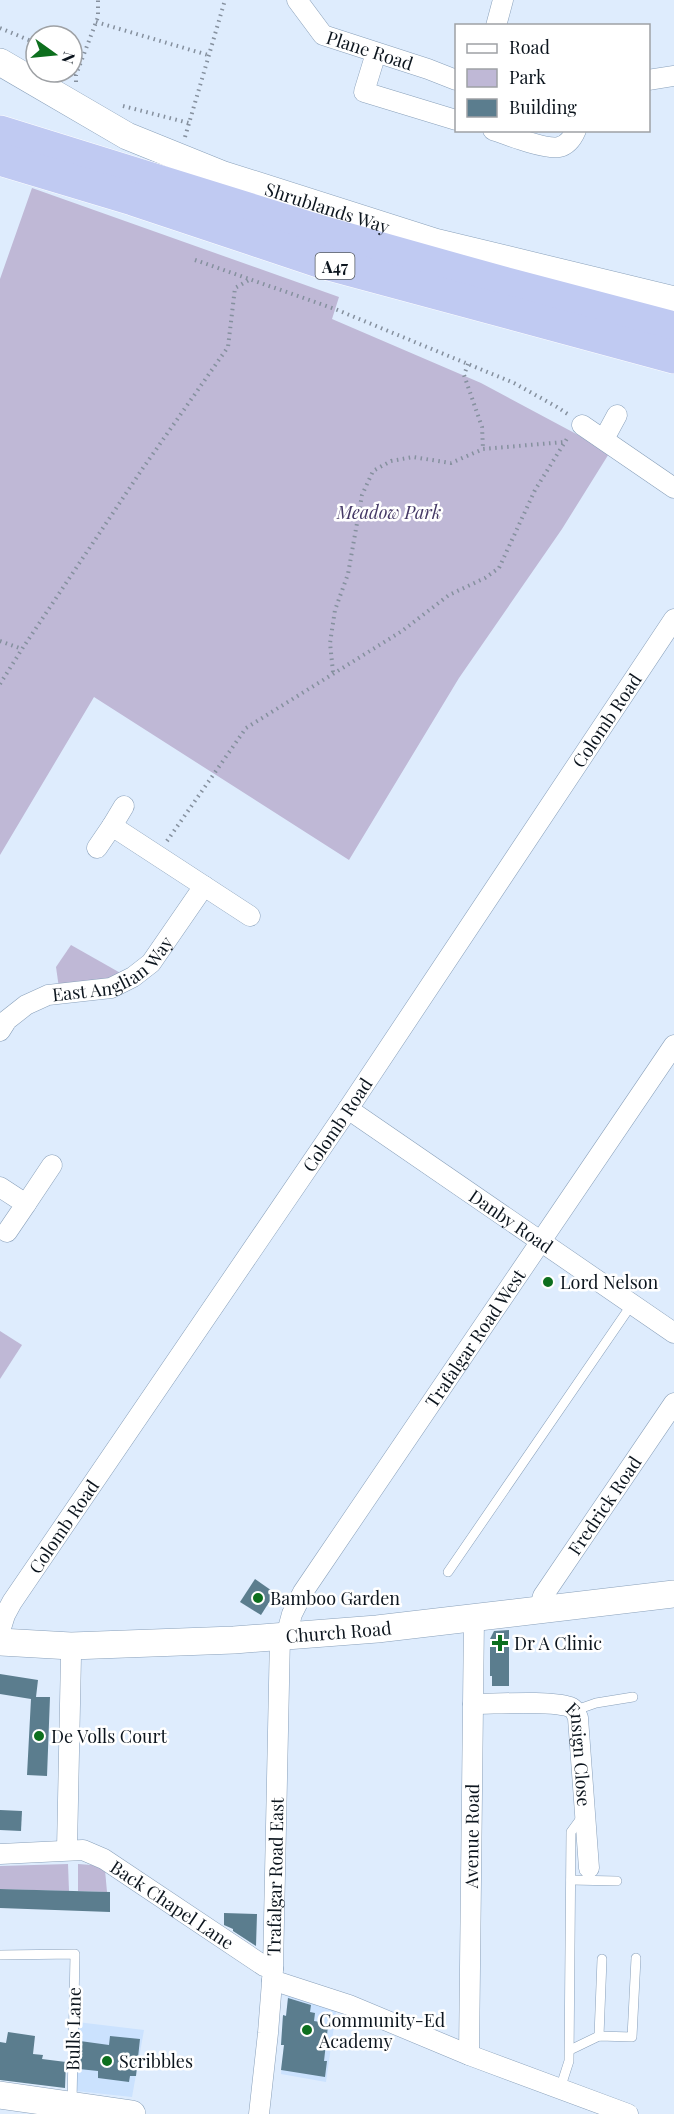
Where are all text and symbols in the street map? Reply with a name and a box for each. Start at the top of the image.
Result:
north arrow [24,24,84,84]
legend [455,24,650,132]
street label: Plane Road [324,25,417,76]
text: Road [509,35,550,59]
text: N [57,50,81,67]
text: Park [509,65,546,89]
text: Building [509,95,577,119]
street label: Shrublands Way [262,177,393,239]
road number: A47 [316,253,354,279]
park label: Meadow Park [336,500,441,524]
street label: Colomb Road [567,668,647,772]
street label: East Anglian Way [51,931,178,1006]
street label: Colomb Road [297,1073,378,1176]
street label: Danby Road [465,1184,558,1259]
street label: Trafalgar Road West [420,1264,531,1412]
place label: Lord Nelson [560,1270,659,1294]
marker: Lord Nelson [541,1275,555,1289]
street label: Fredrick Road [562,1451,647,1560]
street label: Colomb Road [23,1474,104,1578]
place label: Bamboo Garden [270,1586,400,1610]
marker: Bamboo Garden [251,1591,265,1605]
street label: Church Road [285,1615,393,1648]
place label: Dr A Clinic [514,1631,602,1655]
marker: Dr A Clinic [491,1634,509,1652]
street label: Ensign Close [561,1697,596,1807]
place label: De Volls Court [51,1724,167,1748]
marker: De Volls Court [32,1729,46,1743]
street label: Avenue Road [459,1783,484,1890]
street label: Trafalgar Road East [261,1797,289,1956]
street label: Back Chapel Lane [106,1855,239,1955]
street label: Bulls Lane [60,1987,86,2071]
place label: Community-Ed Academy [318,2008,446,2053]
marker: Community-Ed Academy [300,2023,314,2037]
place label: Scribbles [119,2049,193,2073]
marker: Scribbles [100,2054,114,2068]

